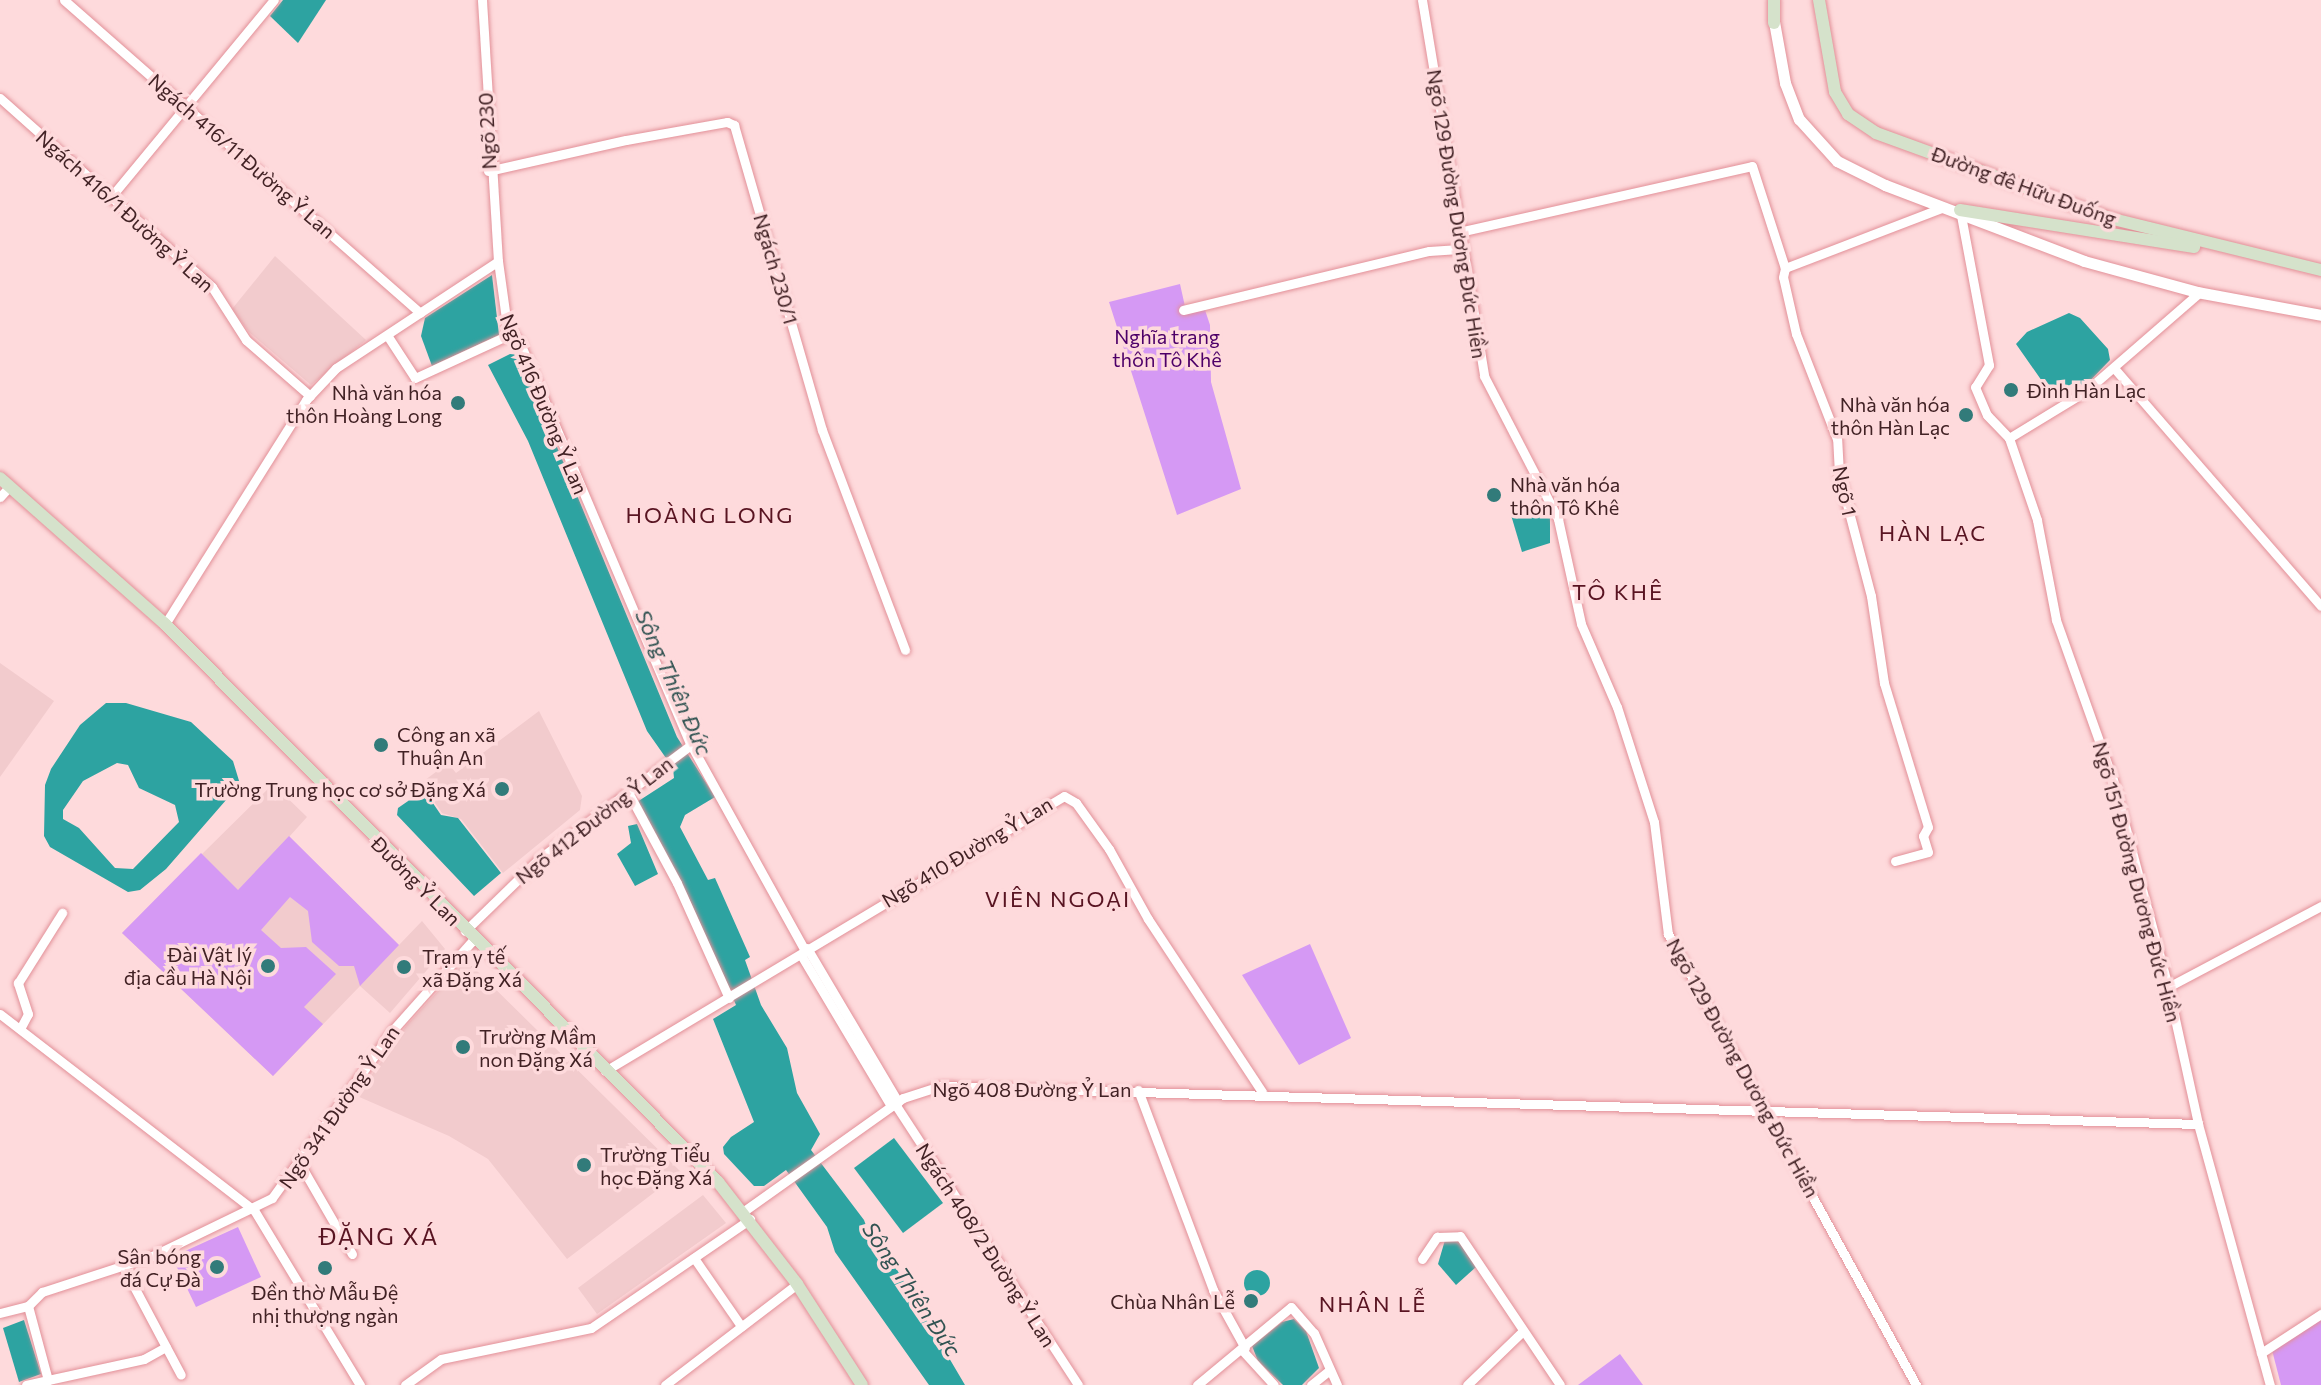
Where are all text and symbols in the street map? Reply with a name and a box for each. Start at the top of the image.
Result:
street label: Ngách 416/11 Đường Ỷ Lan [144,68,340,244]
street label: Ngõ 129 Đường Dương Đức Hiền [1422,68,1492,360]
street label: Ngõ 230 [473,92,501,170]
street label: Ngách 416/1 Đường Ỷ Lan [31,125,219,297]
street label: Đường đê Hữu Đuống [1928,141,2120,231]
street label: Ngách 230/1 [749,211,803,327]
street label: Ngõ 416 Đường Ỷ Lan [495,310,593,498]
park label: Nghĩa trang thôn Tô Khê [1112,325,1222,372]
place label: Đình Hàn Lạc [2027,378,2146,402]
place label: Nhà văn hóa thôn Hoàng Long [286,380,442,427]
marker: Đình Hàn Lạc [2002,381,2020,399]
place label: Nhà văn hóa thôn Hàn Lạc [1831,392,1950,439]
marker: Nhà văn hóa thôn Hoàng Long [449,394,467,412]
marker: Nhà văn hóa thôn Hàn Lạc [1957,406,1975,424]
street label: Ngõ 1 [1828,464,1862,518]
place label: Nhà văn hóa thôn Tô Khê [1510,472,1620,519]
marker: Nhà văn hóa thôn Tô Khê [1485,486,1503,504]
district label: HOÀNG LONG [626,502,794,528]
district label: HÀN LẠC [1879,520,1987,546]
district label: TÔ KHÊ [1572,579,1664,605]
water label: Sông Thiên Đức [630,605,718,759]
place label: Công an xã Thuận An [397,722,496,769]
marker: Công an xã Thuận An [372,736,390,754]
street label: Ngõ 151 Đường Dương Đức Hiền [2088,739,2186,1025]
street label: Ngõ 412 Đường Ỷ Lan [511,751,677,889]
place label: Trường Trung học cơ sở Đặng Xá [195,777,486,801]
marker: Trường Trung học cơ sở Đặng Xá [493,780,511,798]
street label: Ngõ 410 Đường Ỷ Lan [877,792,1057,912]
street label: Đường Ỷ Lan [366,831,466,931]
district label: VIÊN NGOẠI [985,886,1131,912]
street label: Ngõ 129 Đường Dương Đức Hiền [1662,934,1824,1202]
place label: Đài Vật lý địa cầu Hà Nội [124,942,252,989]
place label: Trạm y tế xã Đặng Xá [422,944,522,991]
marker: Trạm y tế xã Đặng Xá [393,956,415,978]
marker: Đài Vật lý địa cầu Hà Nội [259,957,277,975]
street label: Ngõ 341 Đường Ỷ Lan [274,1021,404,1193]
place label: Trường Mầm non Đặng Xá [479,1024,596,1071]
marker: Trường Mầm non Đặng Xá [454,1038,472,1056]
street label: Ngõ 408 Đường Ỷ Lan [933,1077,1131,1101]
street label: Ngách 408/2 Đường Ỷ Lan [911,1139,1061,1351]
place label: Trường Tiểu học Đặng Xá [600,1142,712,1189]
marker: Trường Tiểu học Đặng Xá [575,1156,593,1174]
water label: Sông Thiên Đức [857,1217,967,1361]
district label: ĐẶNG XÁ [319,1222,439,1250]
place label: Sân bóng đá Cự Đà [118,1244,201,1291]
marker: Sân bóng đá Cự Đà [208,1258,226,1276]
marker: Đền thờ Mẫu Đệ nhị thượng ngàn [316,1259,334,1277]
place label: Đền thờ Mẫu Đệ nhị thượng ngàn [252,1280,398,1327]
place label: Chùa Nhân Lễ [1110,1289,1235,1313]
district label: NHÂN LỄ [1319,1291,1427,1317]
marker: Chùa Nhân Lễ [1242,1292,1260,1310]

